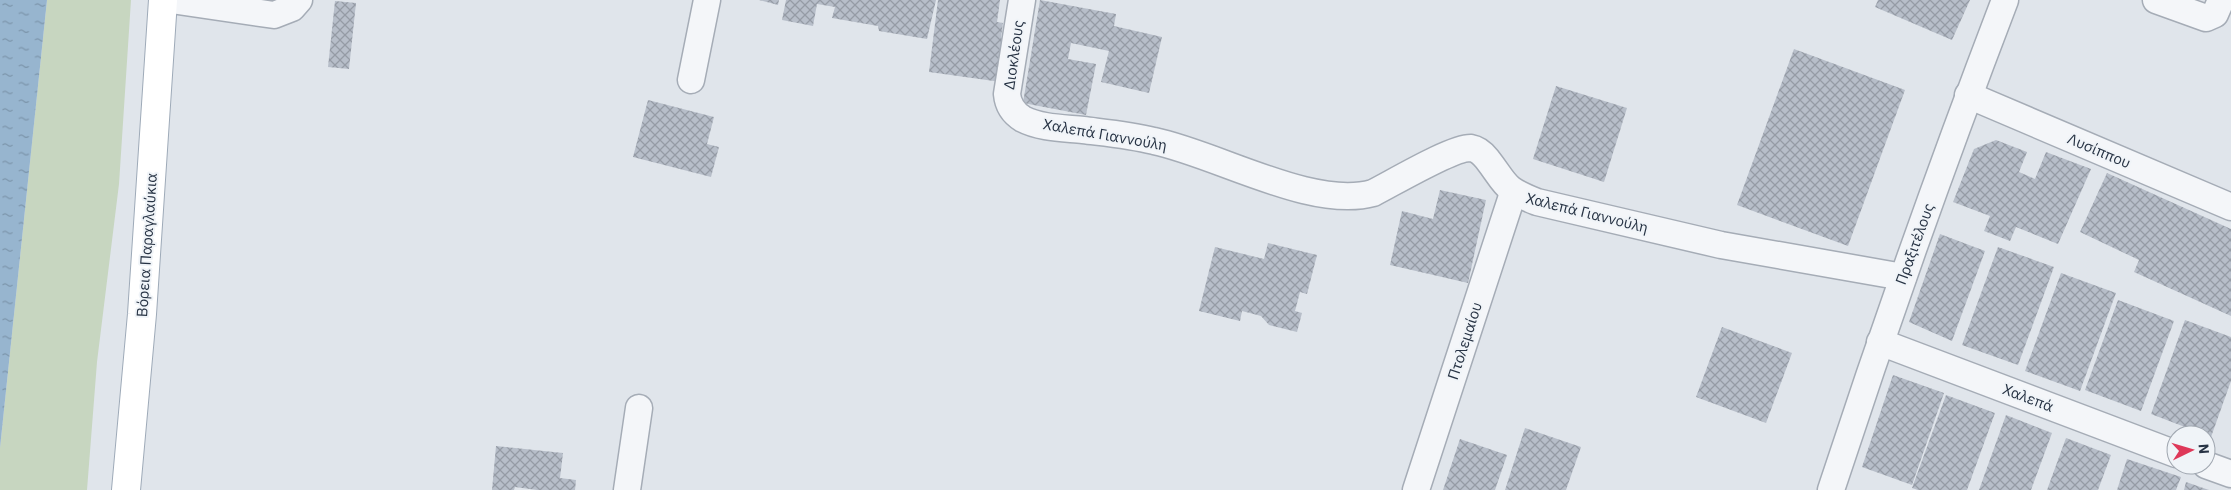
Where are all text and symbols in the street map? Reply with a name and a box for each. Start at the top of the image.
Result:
street label: Διοκλέους [999,19,1028,91]
street label: Χαλεπά Γιαννούλη [1042,114,1169,155]
street label: Λυσίππου [2065,129,2134,172]
street label: Βόρεια Παραγλαύκια [132,172,161,318]
street label: Χαλεπά Γιαννούλη [1524,188,1650,237]
street label: Πραξιτέλους [1891,200,1938,287]
street label: Πτολεμαίου [1443,300,1486,382]
street label: Χαλεπά [2000,379,2057,416]
north arrow [2166,425,2216,475]
text: N [2195,443,2213,455]

